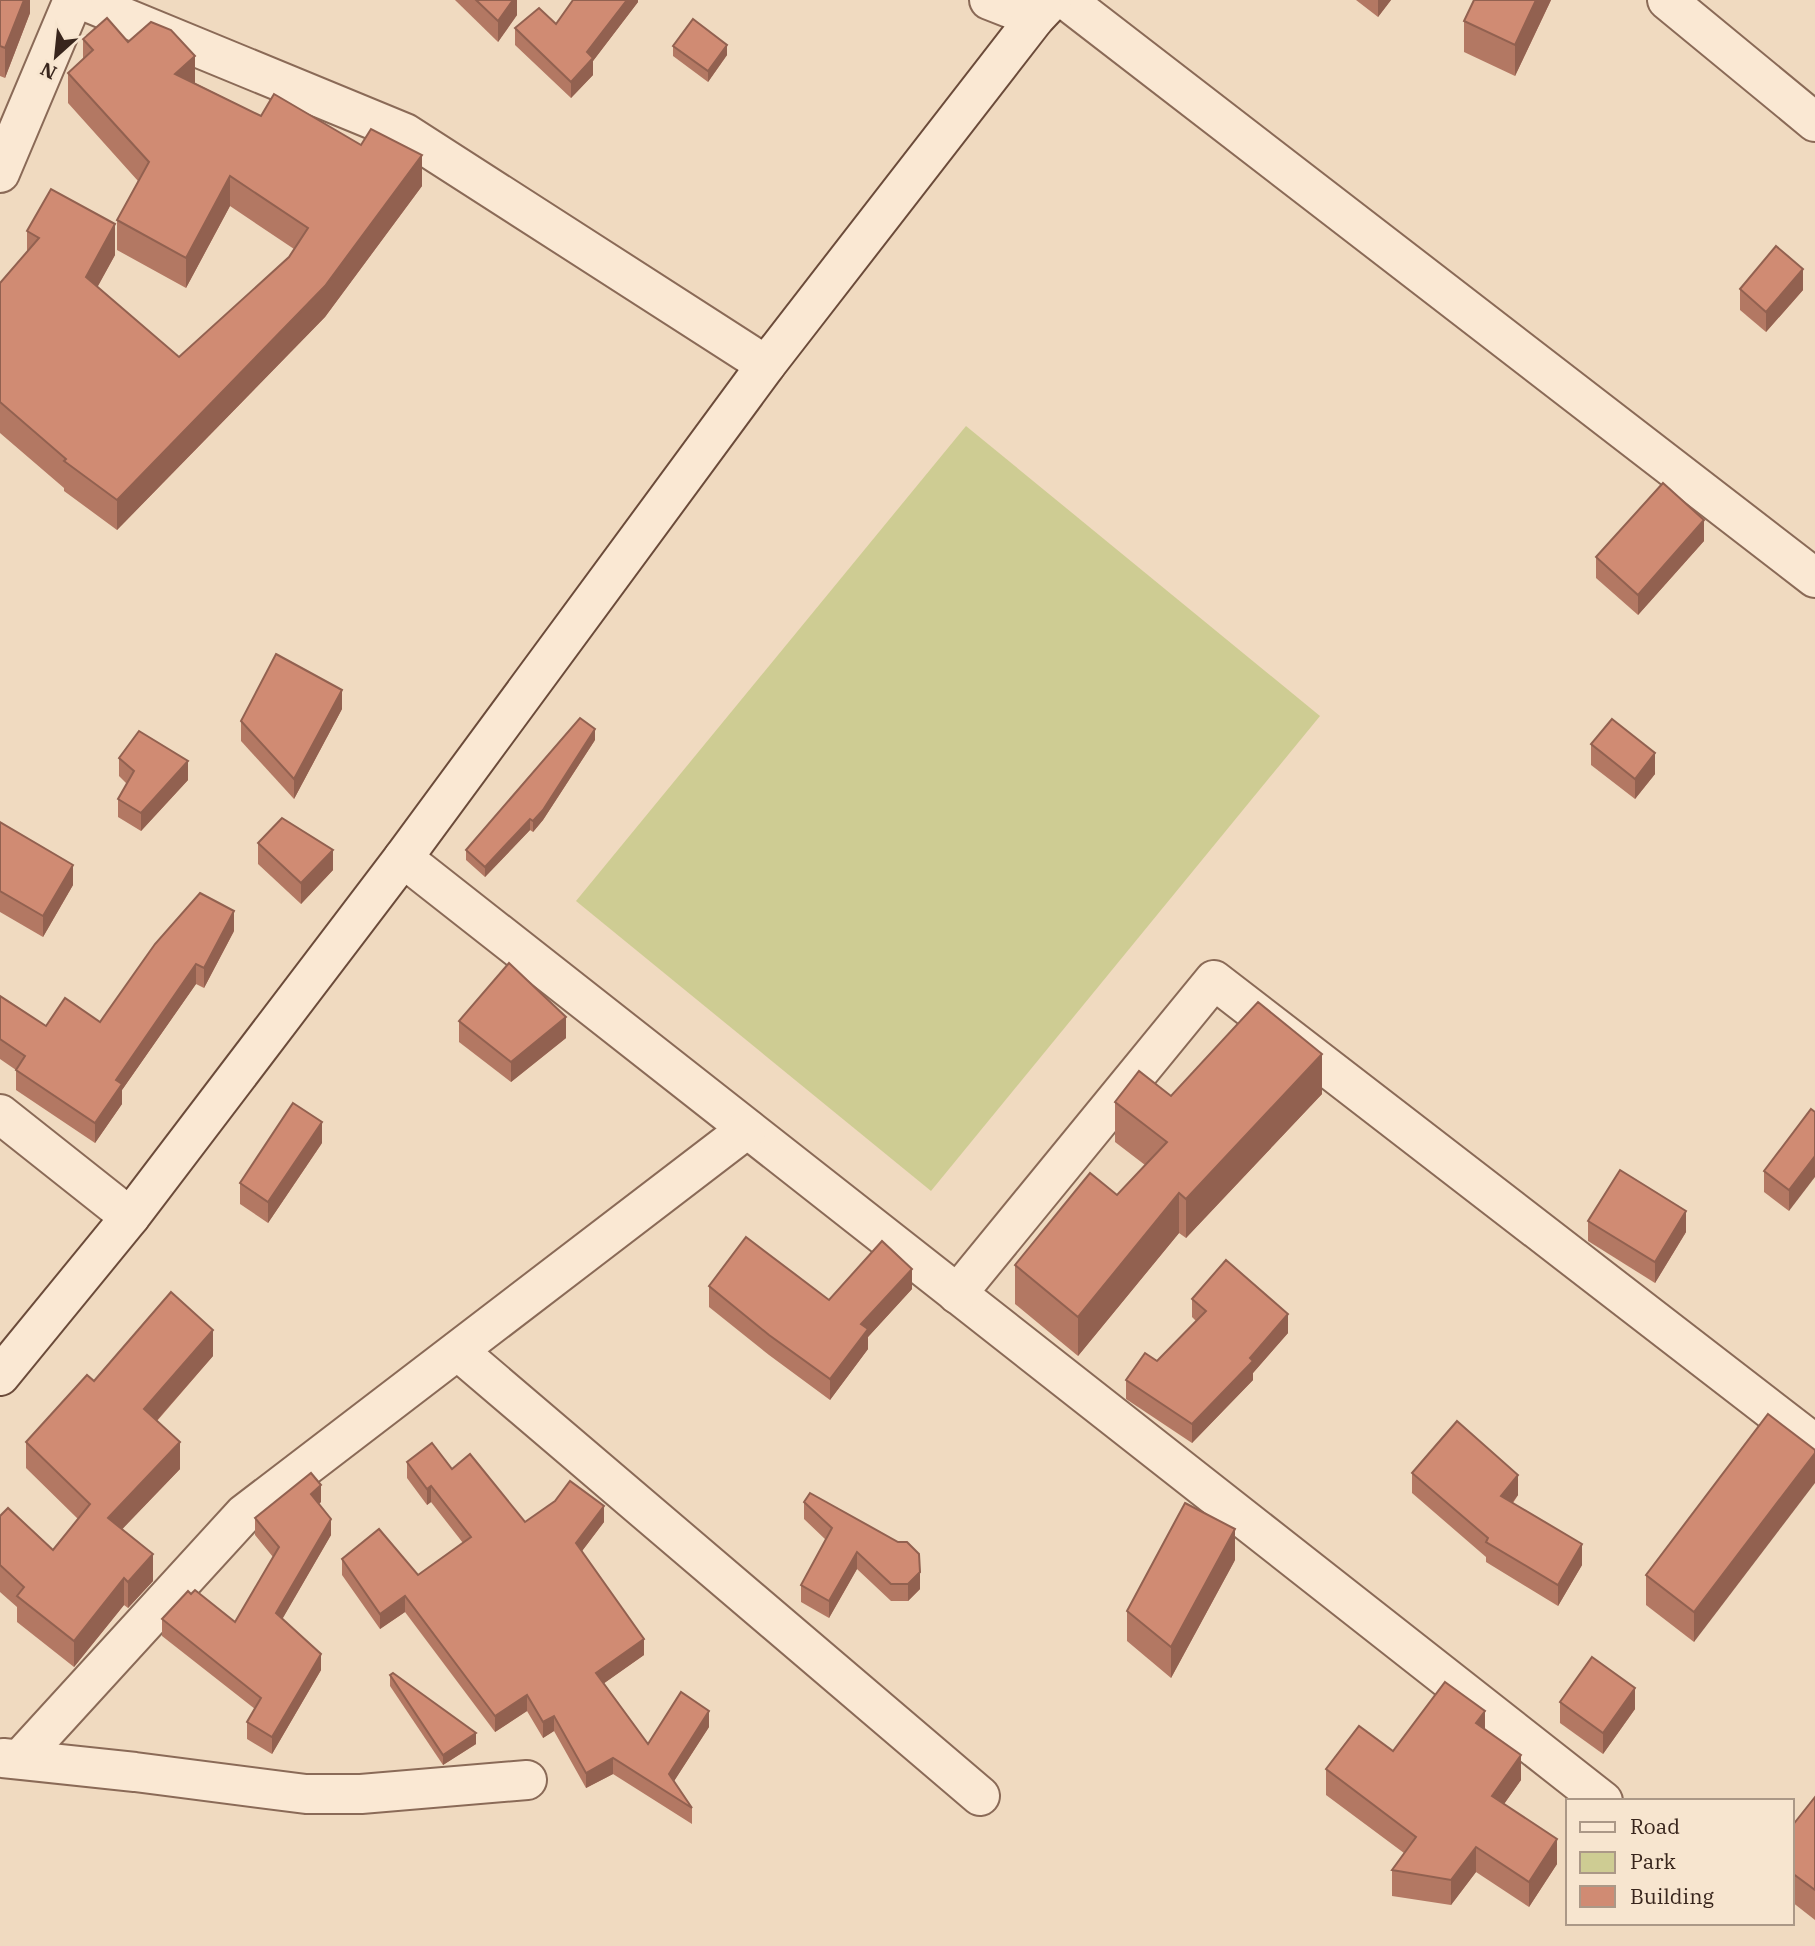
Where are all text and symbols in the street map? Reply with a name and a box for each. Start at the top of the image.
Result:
north arrow [21,21,91,91]
text: N [36,57,60,85]
legend [1566,1799,1794,1925]
text: Road [1630,1812,1680,1840]
text: Park [1630,1847,1677,1875]
text: Building [1630,1882,1715,1910]

